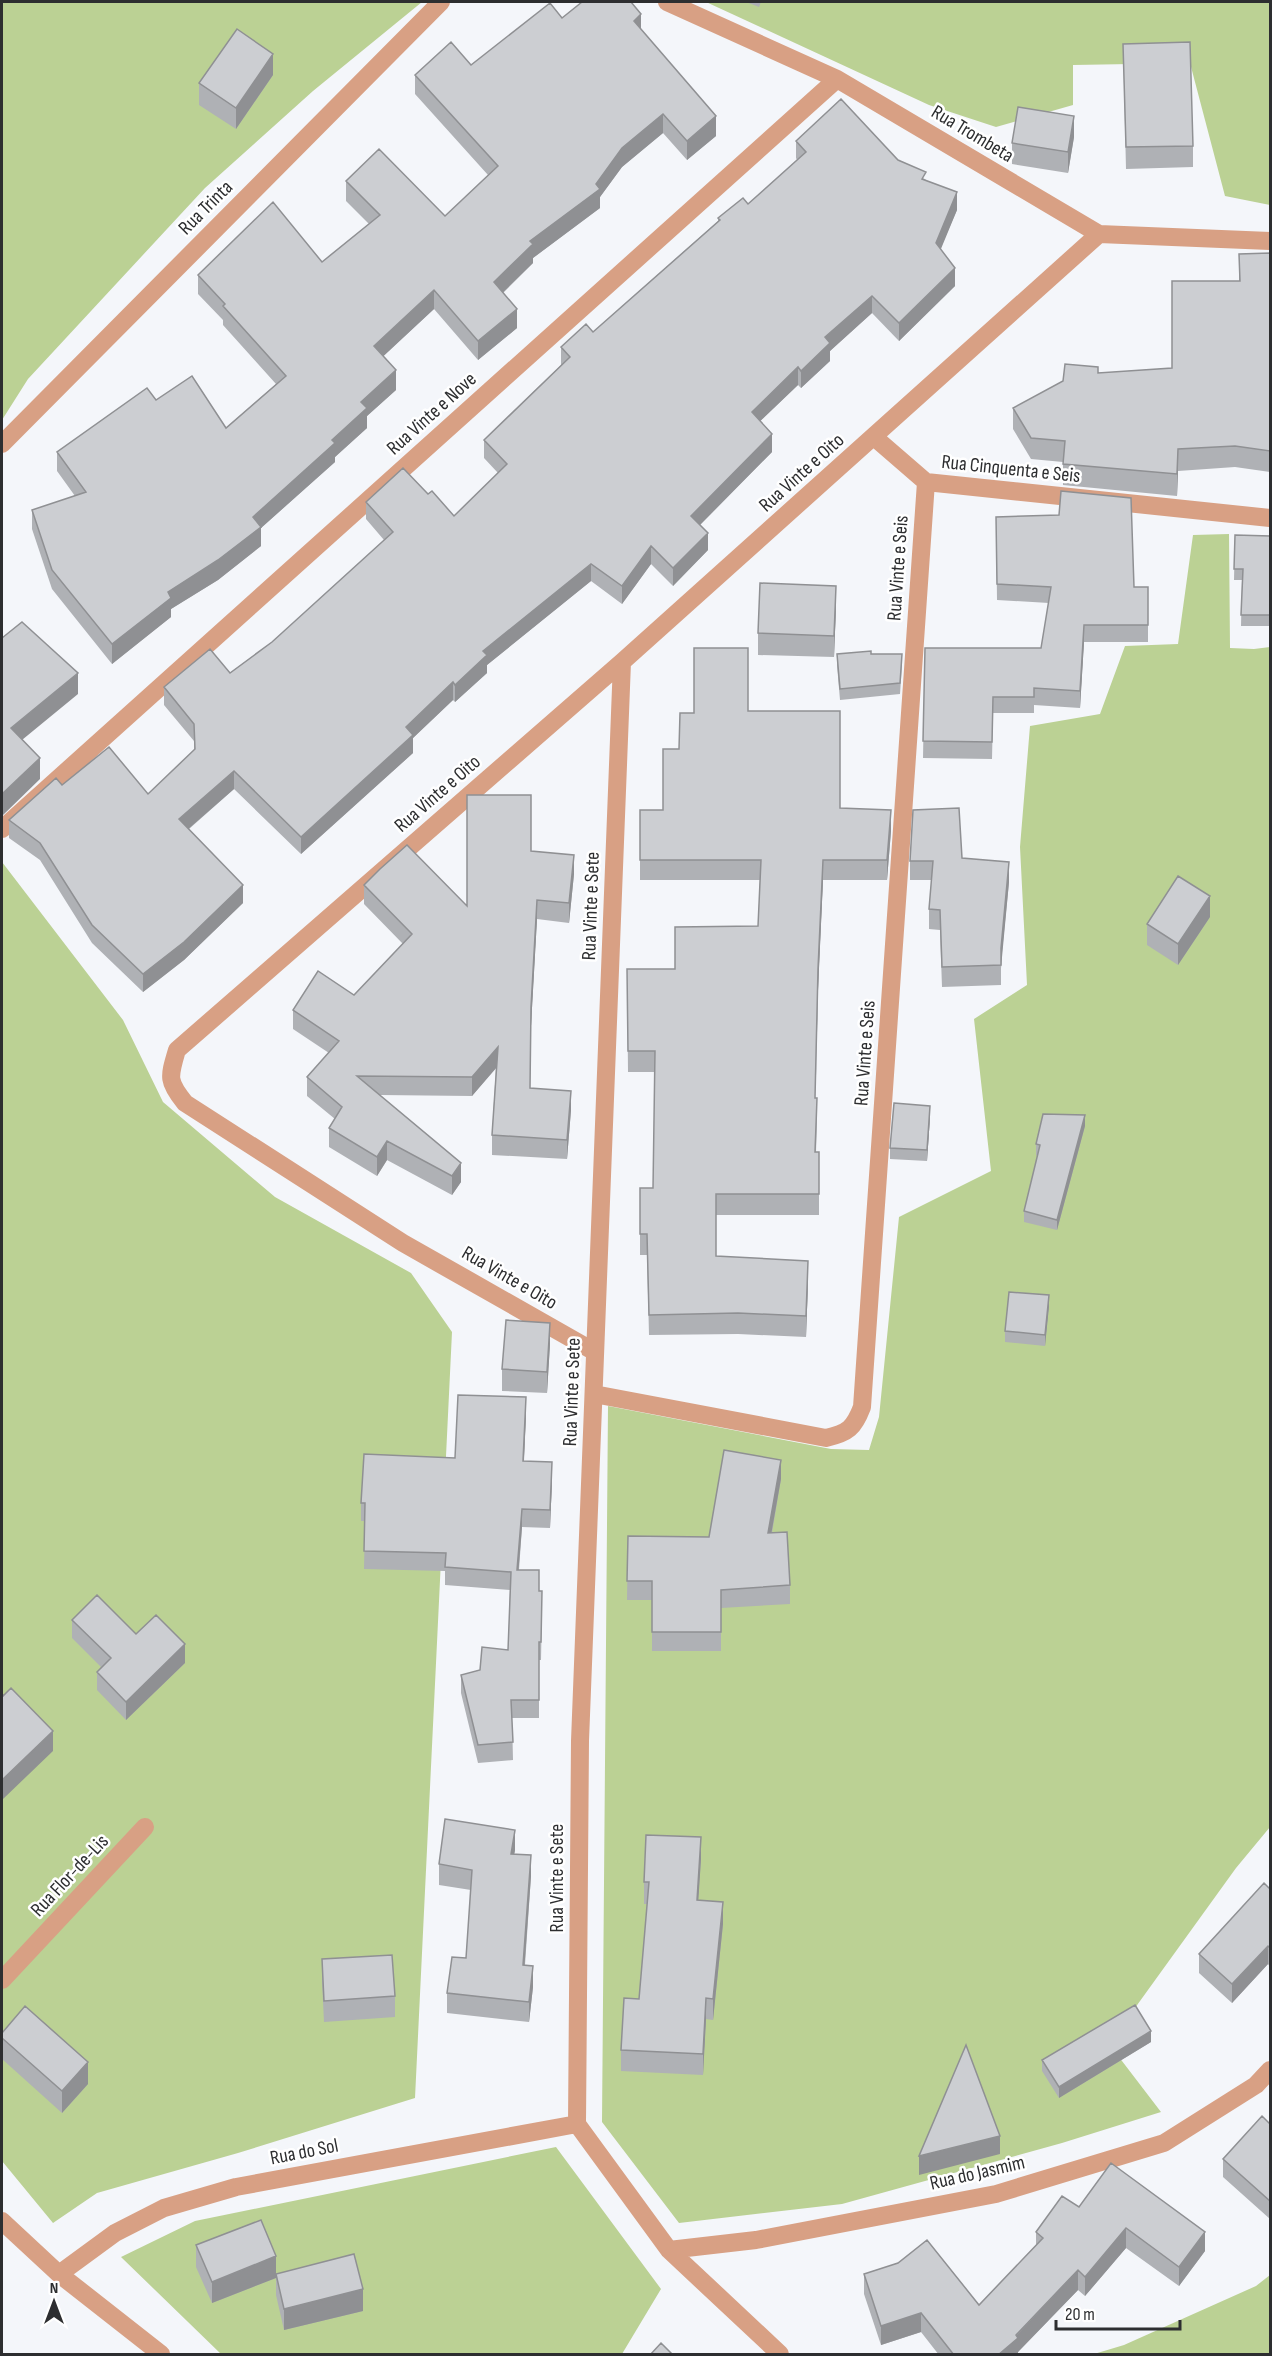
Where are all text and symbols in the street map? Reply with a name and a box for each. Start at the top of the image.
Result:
street label: Rua Trombeta [927,100,1018,168]
street label: Rua Trinta [174,176,238,240]
street label: Rua Vinte e Nove [382,367,481,460]
street label: Rua Vinte e Oito [754,428,849,517]
street label: Rua Cinquenta e Seis [940,450,1082,488]
street label: Rua Vinte e Seis [882,514,914,622]
street label: Rua Vinte e Oito [390,750,486,838]
street label: Rua Vinte e Sete [577,851,605,961]
street label: Rua Vinte e Seis [849,999,881,1107]
street label: Rua Vinte e Oito [458,1241,561,1315]
street label: Rua Vinte e Sete [558,1337,586,1447]
street label: Rua Vinte e Sete [545,1824,569,1932]
street label: Rua Flor-de-Lis [26,1830,114,1922]
street label: Rua do Sol [268,2134,340,2170]
street label: Rua do Jasmim [927,2150,1027,2196]
north arrow [24,2272,84,2332]
text: N [50,2279,58,2298]
scale bar [1056,2293,1180,2331]
text: 20 m [1065,2304,1095,2325]

